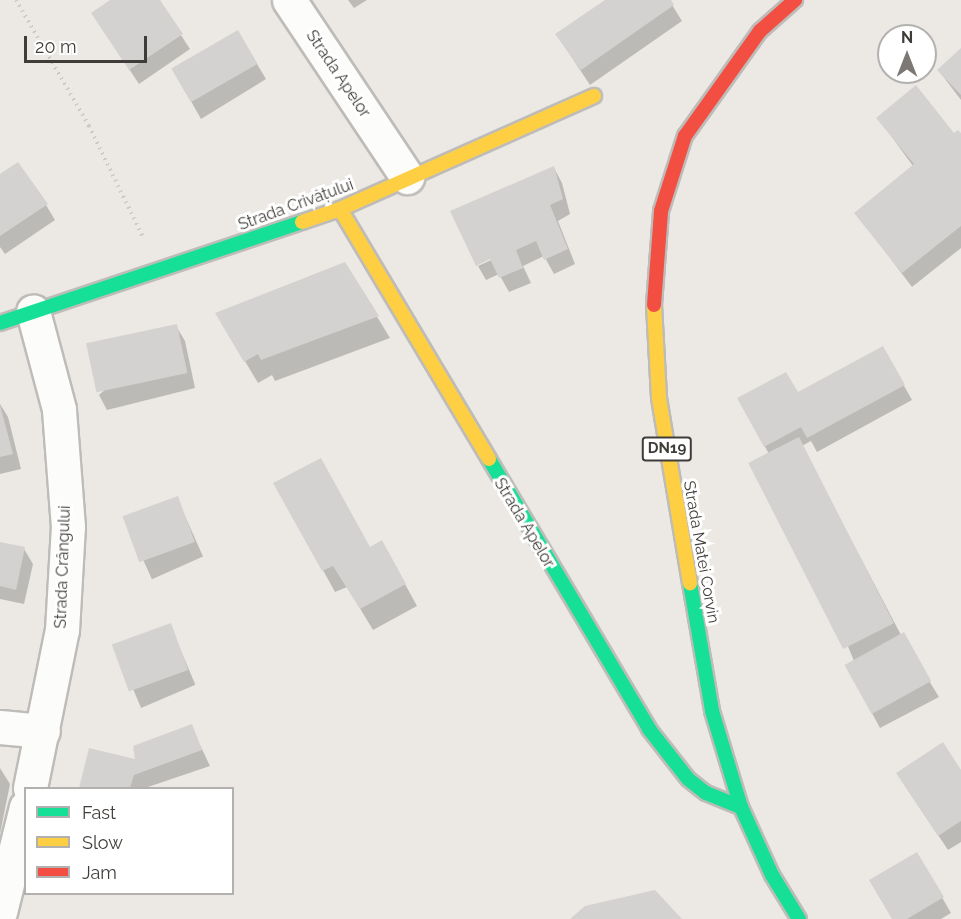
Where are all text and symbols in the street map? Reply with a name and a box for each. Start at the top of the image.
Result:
scale bar [27,24,150,62]
north arrow [877,24,937,84]
street label: Strada Apelor [302,27,374,121]
text: N [901,28,913,47]
text: 20 m [35,36,77,57]
street label: Strada Crivățului [236,175,356,235]
road number: DN19 [642,437,692,461]
street label: Strada Apelor [490,475,558,571]
street label: Strada Matei Corvin [679,479,723,625]
street label: Strada Crângului [51,505,75,629]
legend [24,787,234,895]
text: Fast [82,802,116,823]
text: Slow [82,832,123,853]
text: Jam [82,862,117,883]

